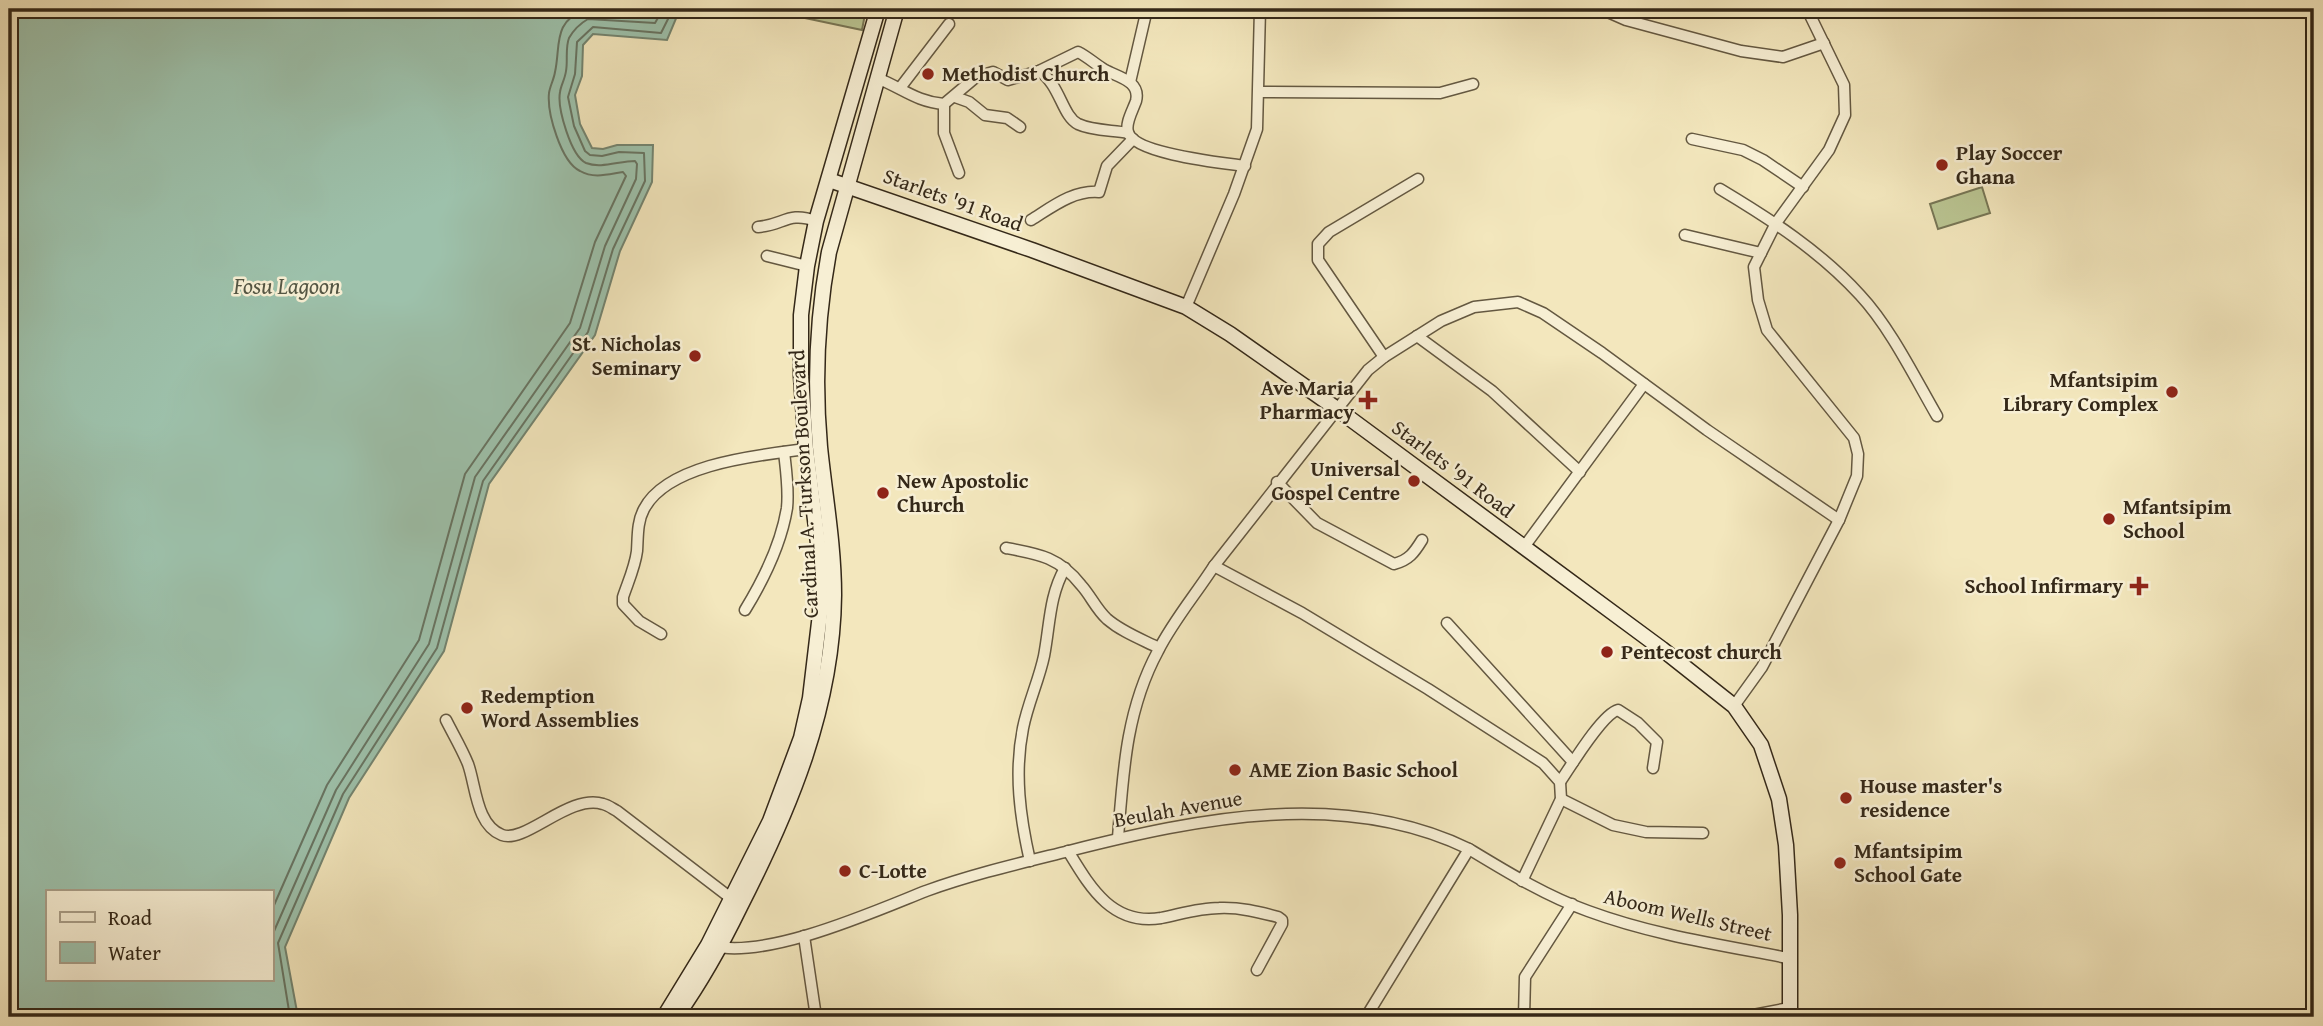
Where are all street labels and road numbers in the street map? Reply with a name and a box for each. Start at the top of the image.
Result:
street label: Starlets '91 Road [879,160,1028,239]
street label: Cardinal A. Turkson Boulevard [781,348,826,619]
street label: Starlets '91 Road [1385,412,1522,526]
street label: Beulah Avenue [1111,782,1245,835]
street label: Aboom Wells Street [1601,880,1776,949]

